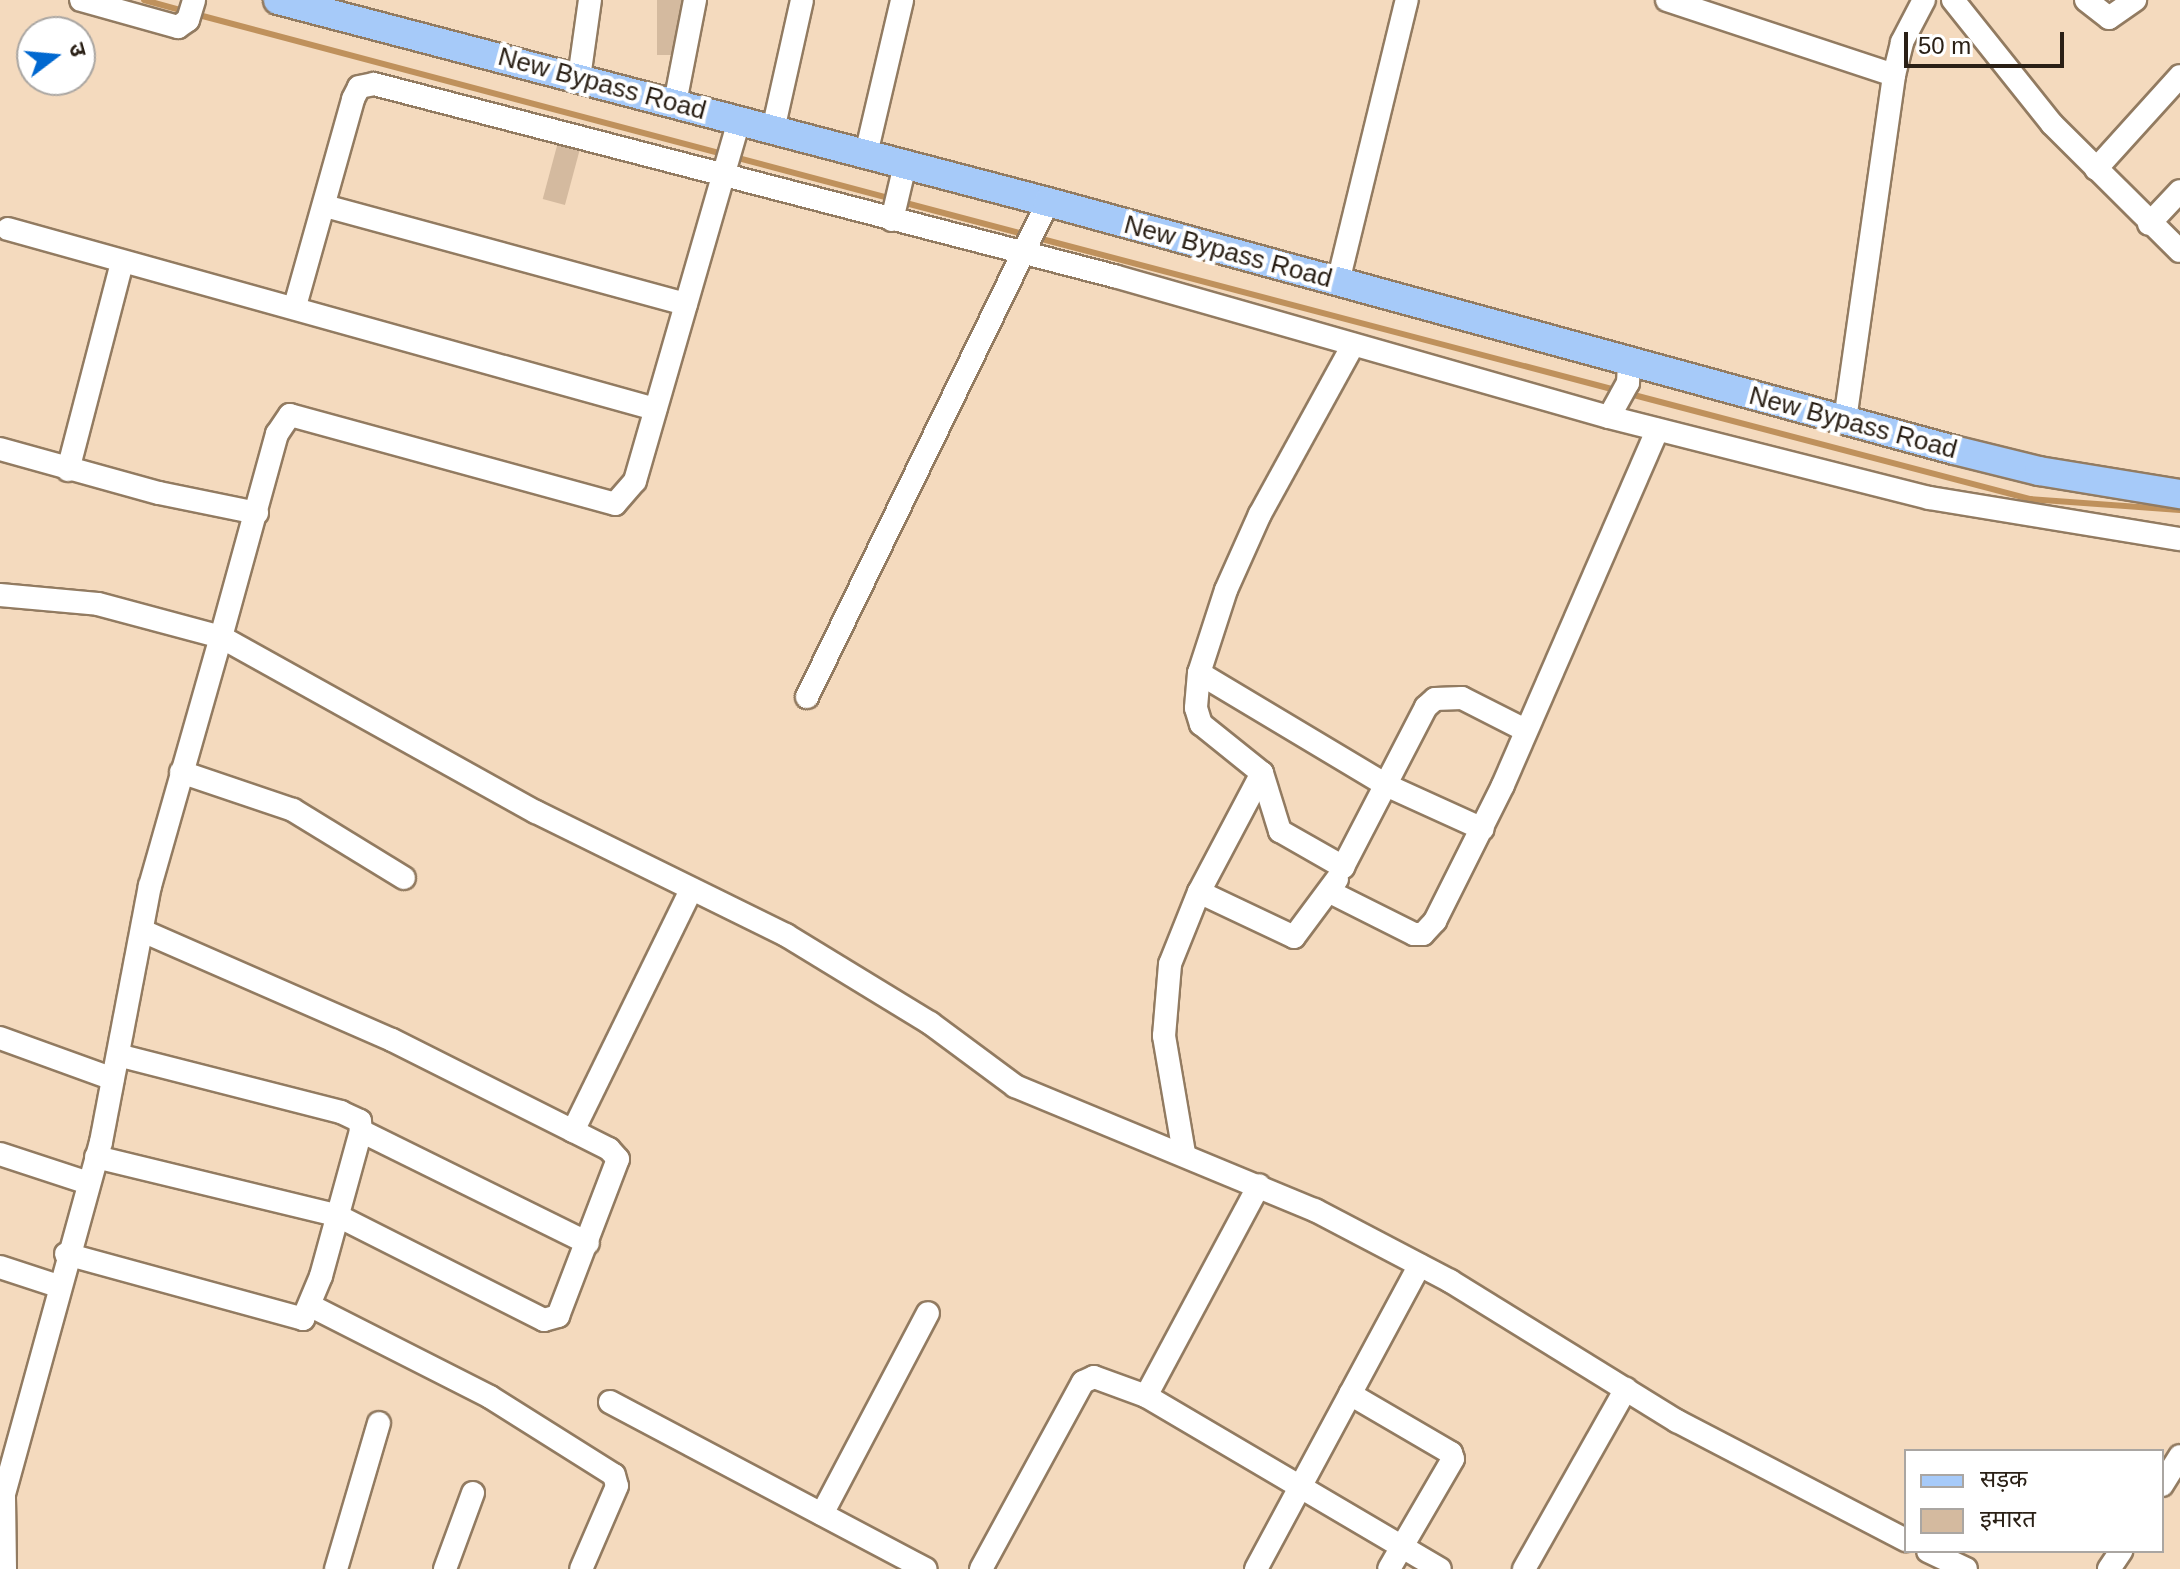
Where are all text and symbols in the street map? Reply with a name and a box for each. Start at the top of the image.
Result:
north arrow [16,16,96,96]
scale bar [1908,16,2068,66]
text: 50 m [1918,32,1971,59]
text: उ [64,40,91,59]
street label: New Bypass Road [495,41,709,127]
street label: New Bypass Road [1121,209,1335,295]
street label: New Bypass Road [1746,380,1960,466]
legend [1904,1449,2164,1553]
text: सड़क [1980,1465,2028,1492]
text: इमारत [1980,1505,2036,1532]

